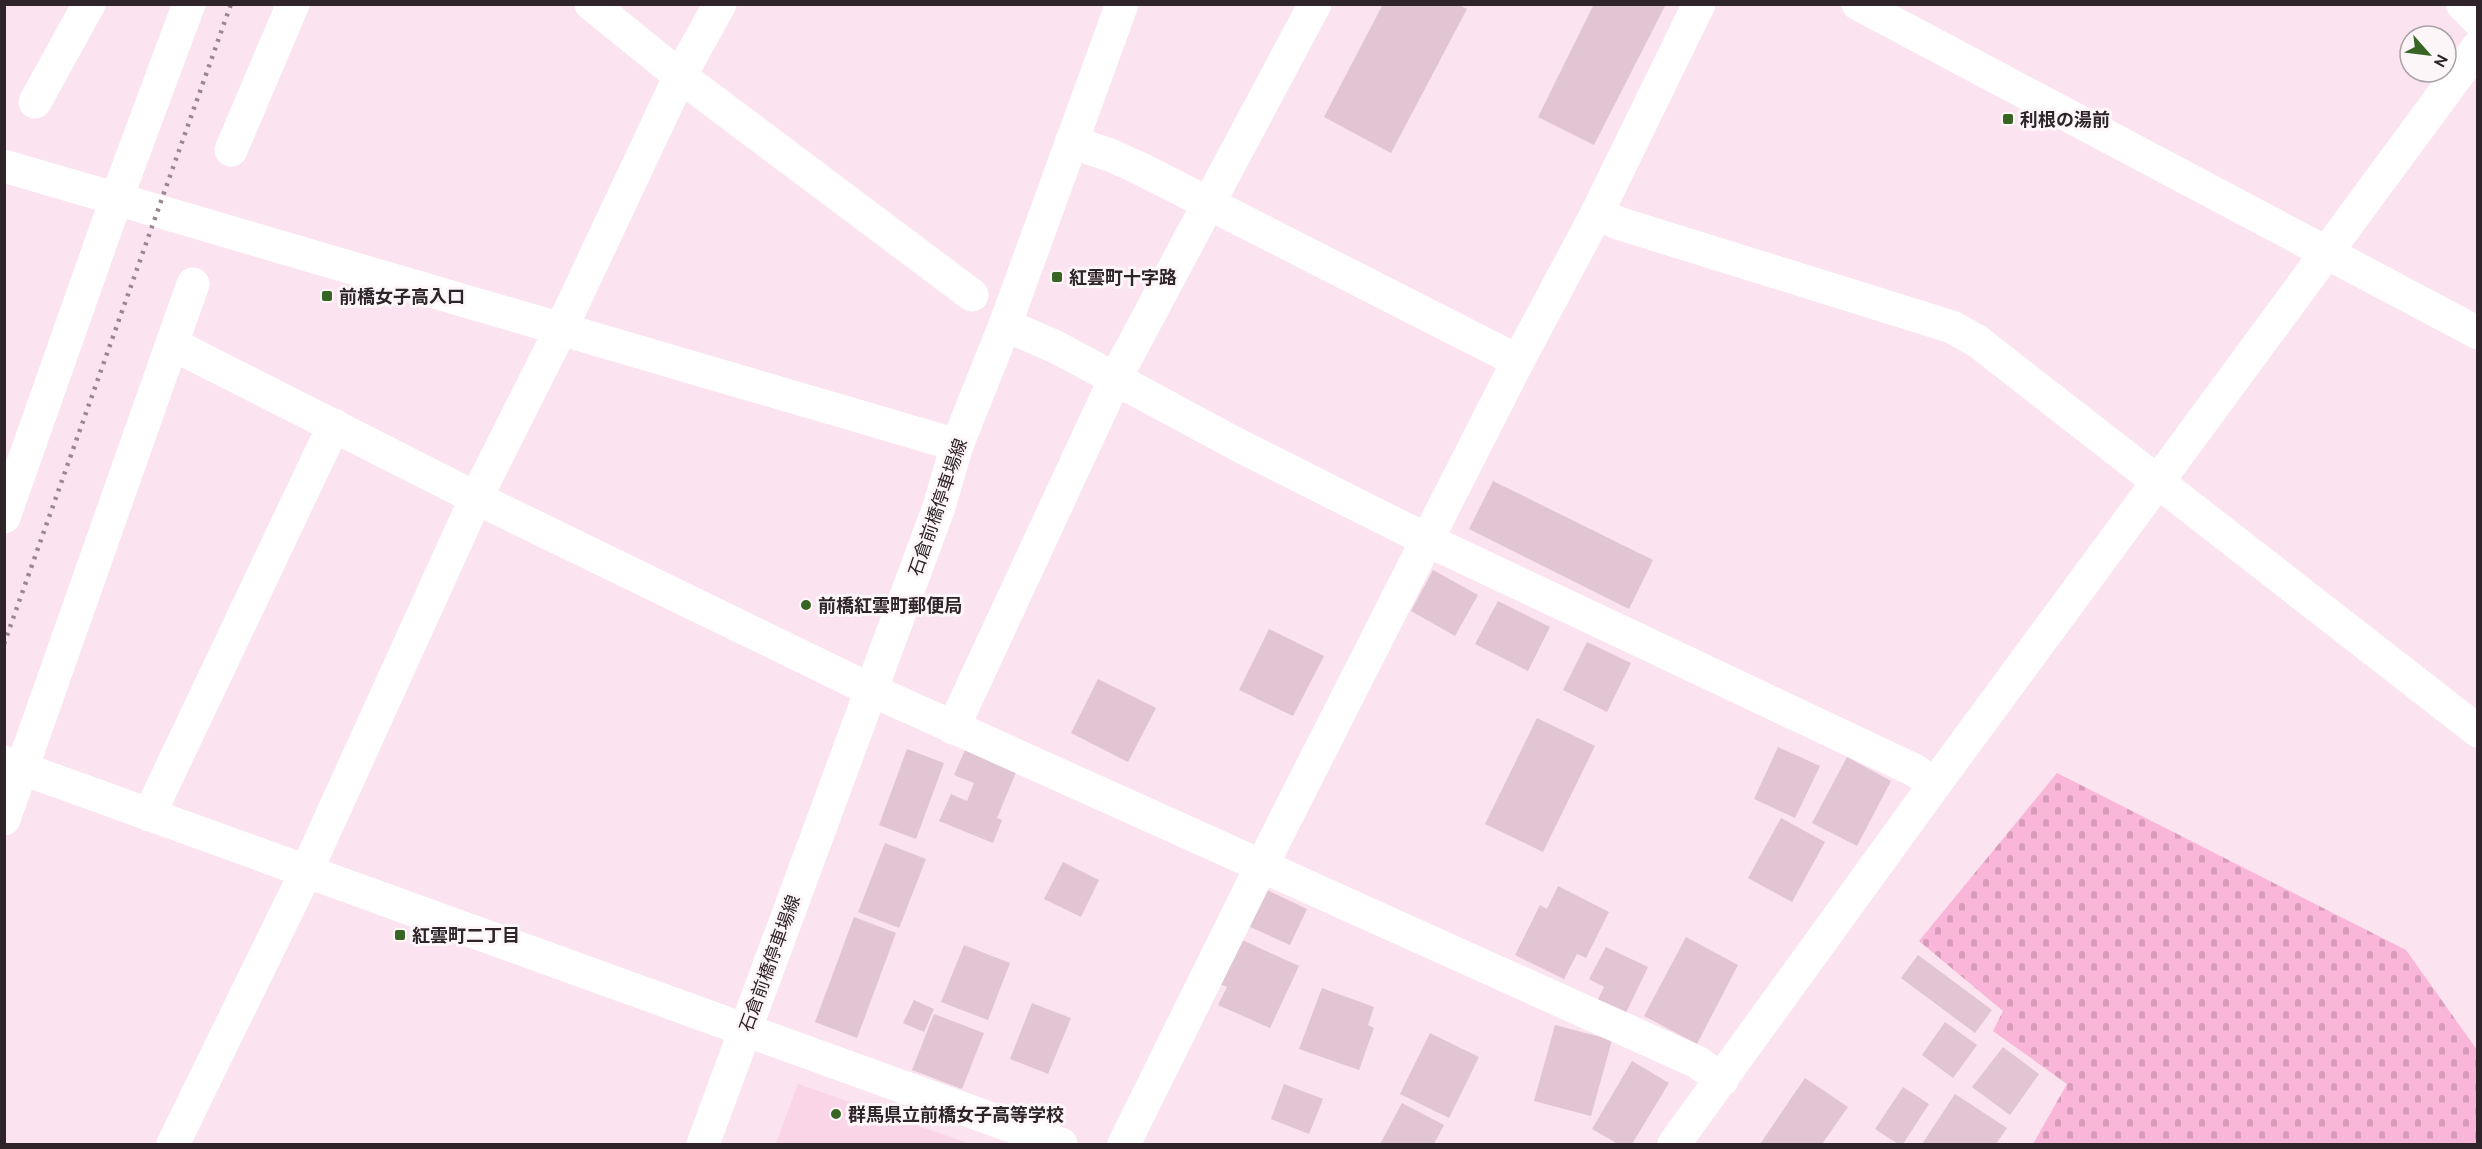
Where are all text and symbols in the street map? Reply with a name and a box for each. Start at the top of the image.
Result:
north arrow [2398,24,2458,84]
text: N [2430,52,2452,71]
place label: 利根の湯前 [2020,109,2110,129]
marker: 利根の湯前 [2001,112,2015,126]
place label: 紅雲町十字路 [1069,267,1177,287]
marker: 紅雲町十字路 [1050,270,1064,284]
place label: 前橋女子高入口 [339,286,465,306]
marker: 前橋女子高入口 [320,289,334,303]
street label: 石倉前橋停車場線 [904,436,970,578]
place label: 前橋紅雲町郵便局 [818,595,962,615]
marker: 前橋紅雲町郵便局 [799,598,813,612]
street label: 石倉前橋停車場線 [735,892,803,1034]
place label: 紅雲町二丁目 [412,925,520,945]
marker: 紅雲町二丁目 [393,928,407,942]
place label: 群馬県立前橋女子高等学校 [848,1104,1064,1124]
marker: 群馬県立前橋女子高等学校 [829,1107,843,1121]

